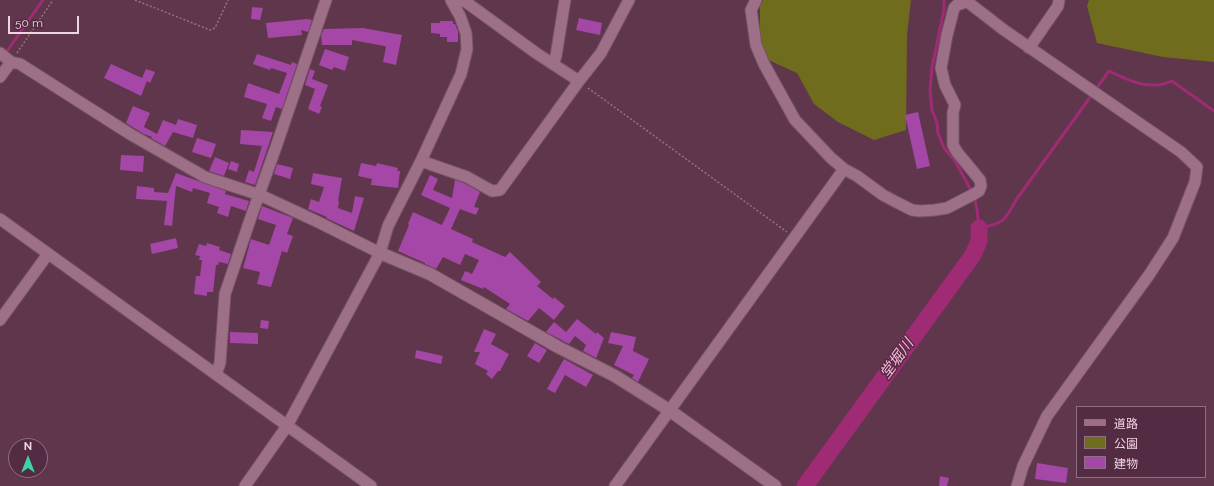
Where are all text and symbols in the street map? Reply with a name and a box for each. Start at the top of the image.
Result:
scale bar [10,8,81,34]
text: 50 m [15,16,43,30]
water label: 堂堀川 [876,336,918,382]
legend [1076,406,1206,478]
text: 道路 [1114,417,1138,431]
text: 公園 [1114,437,1138,451]
north arrow [8,438,48,478]
text: N [24,440,32,453]
text: 建物 [1114,457,1138,471]

